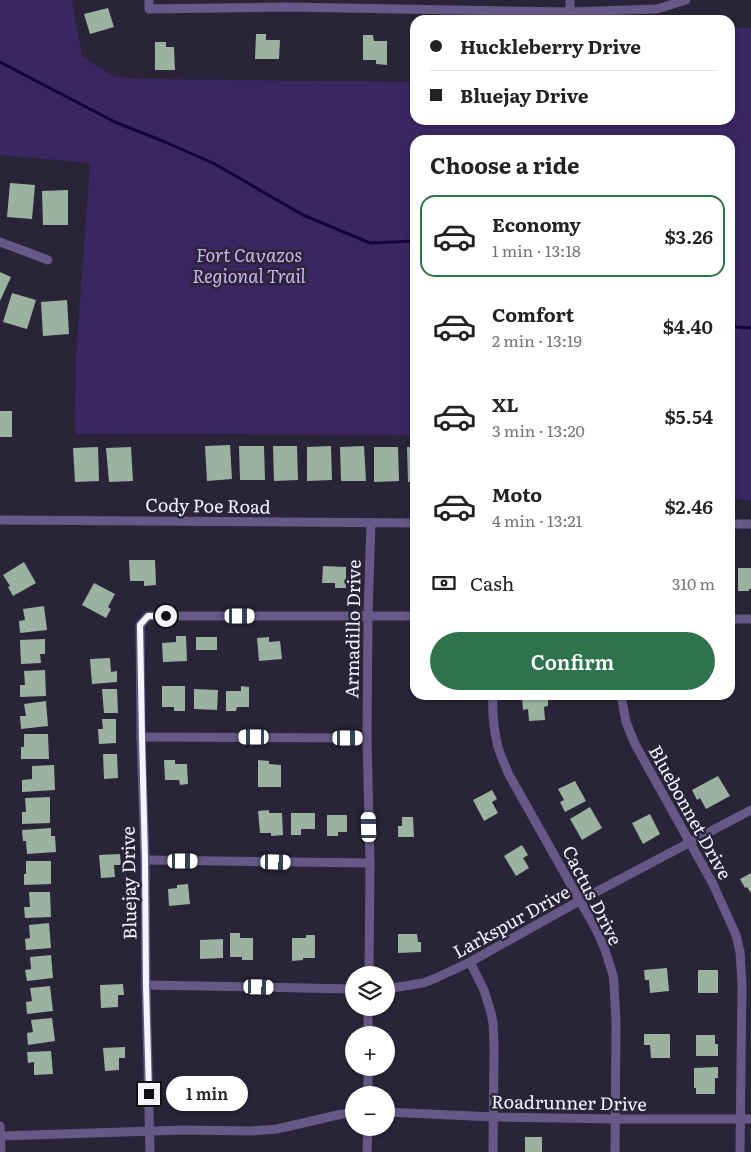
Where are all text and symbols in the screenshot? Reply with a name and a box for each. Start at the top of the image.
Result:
text: Huckleberry Drive [460,32,641,60]
text: Bluejay Drive [460,81,589,109]
text: Choose a ride [430,148,579,181]
text: Economy [492,210,581,238]
icon: car [432,214,477,259]
text: $3.26 [664,222,713,250]
text: 1 min · 13:18 [492,238,581,262]
park label: Fort Cavazos Regional Trail [192,241,307,289]
text: Comfort [492,300,574,328]
icon: car [432,304,477,349]
text: $4.40 [663,312,713,340]
text: 2 min · 13:19 [492,328,582,352]
text: XL [492,390,519,418]
icon: car [432,394,477,439]
text: $5.54 [665,402,713,430]
text: 3 min · 13:20 [492,418,585,442]
text: Moto [492,480,542,508]
icon: car [432,484,477,529]
street label: Cody Poe Road [145,490,271,520]
text: $2.46 [665,492,713,520]
text: 4 min · 13:21 [492,508,582,532]
street label: Armadillo Drive [337,559,367,699]
icon: cash [430,569,458,597]
text: Cash [470,569,514,597]
text: 310 m [672,571,715,595]
route start [155,605,177,627]
car [225,609,255,624]
button: Confirm [430,632,715,690]
car [239,730,269,745]
car [333,731,363,746]
street label: Bluebonnet Drive [643,740,739,884]
car [360,812,377,842]
street label: Bluejay Drive [114,826,142,940]
street label: Cactus Drive [556,841,630,949]
car [168,854,198,869]
car [260,854,291,870]
street label: Larkspur Drive [448,878,574,964]
map controls [345,966,395,1136]
button: layers [345,966,395,1016]
car [243,979,274,995]
button: + [345,1026,395,1076]
callout: 1 min [166,1076,249,1112]
text: 1 min [186,1081,228,1105]
route end [138,1083,160,1105]
button: − [345,1086,395,1136]
street label: Roadrunner Drive [491,1087,647,1117]

